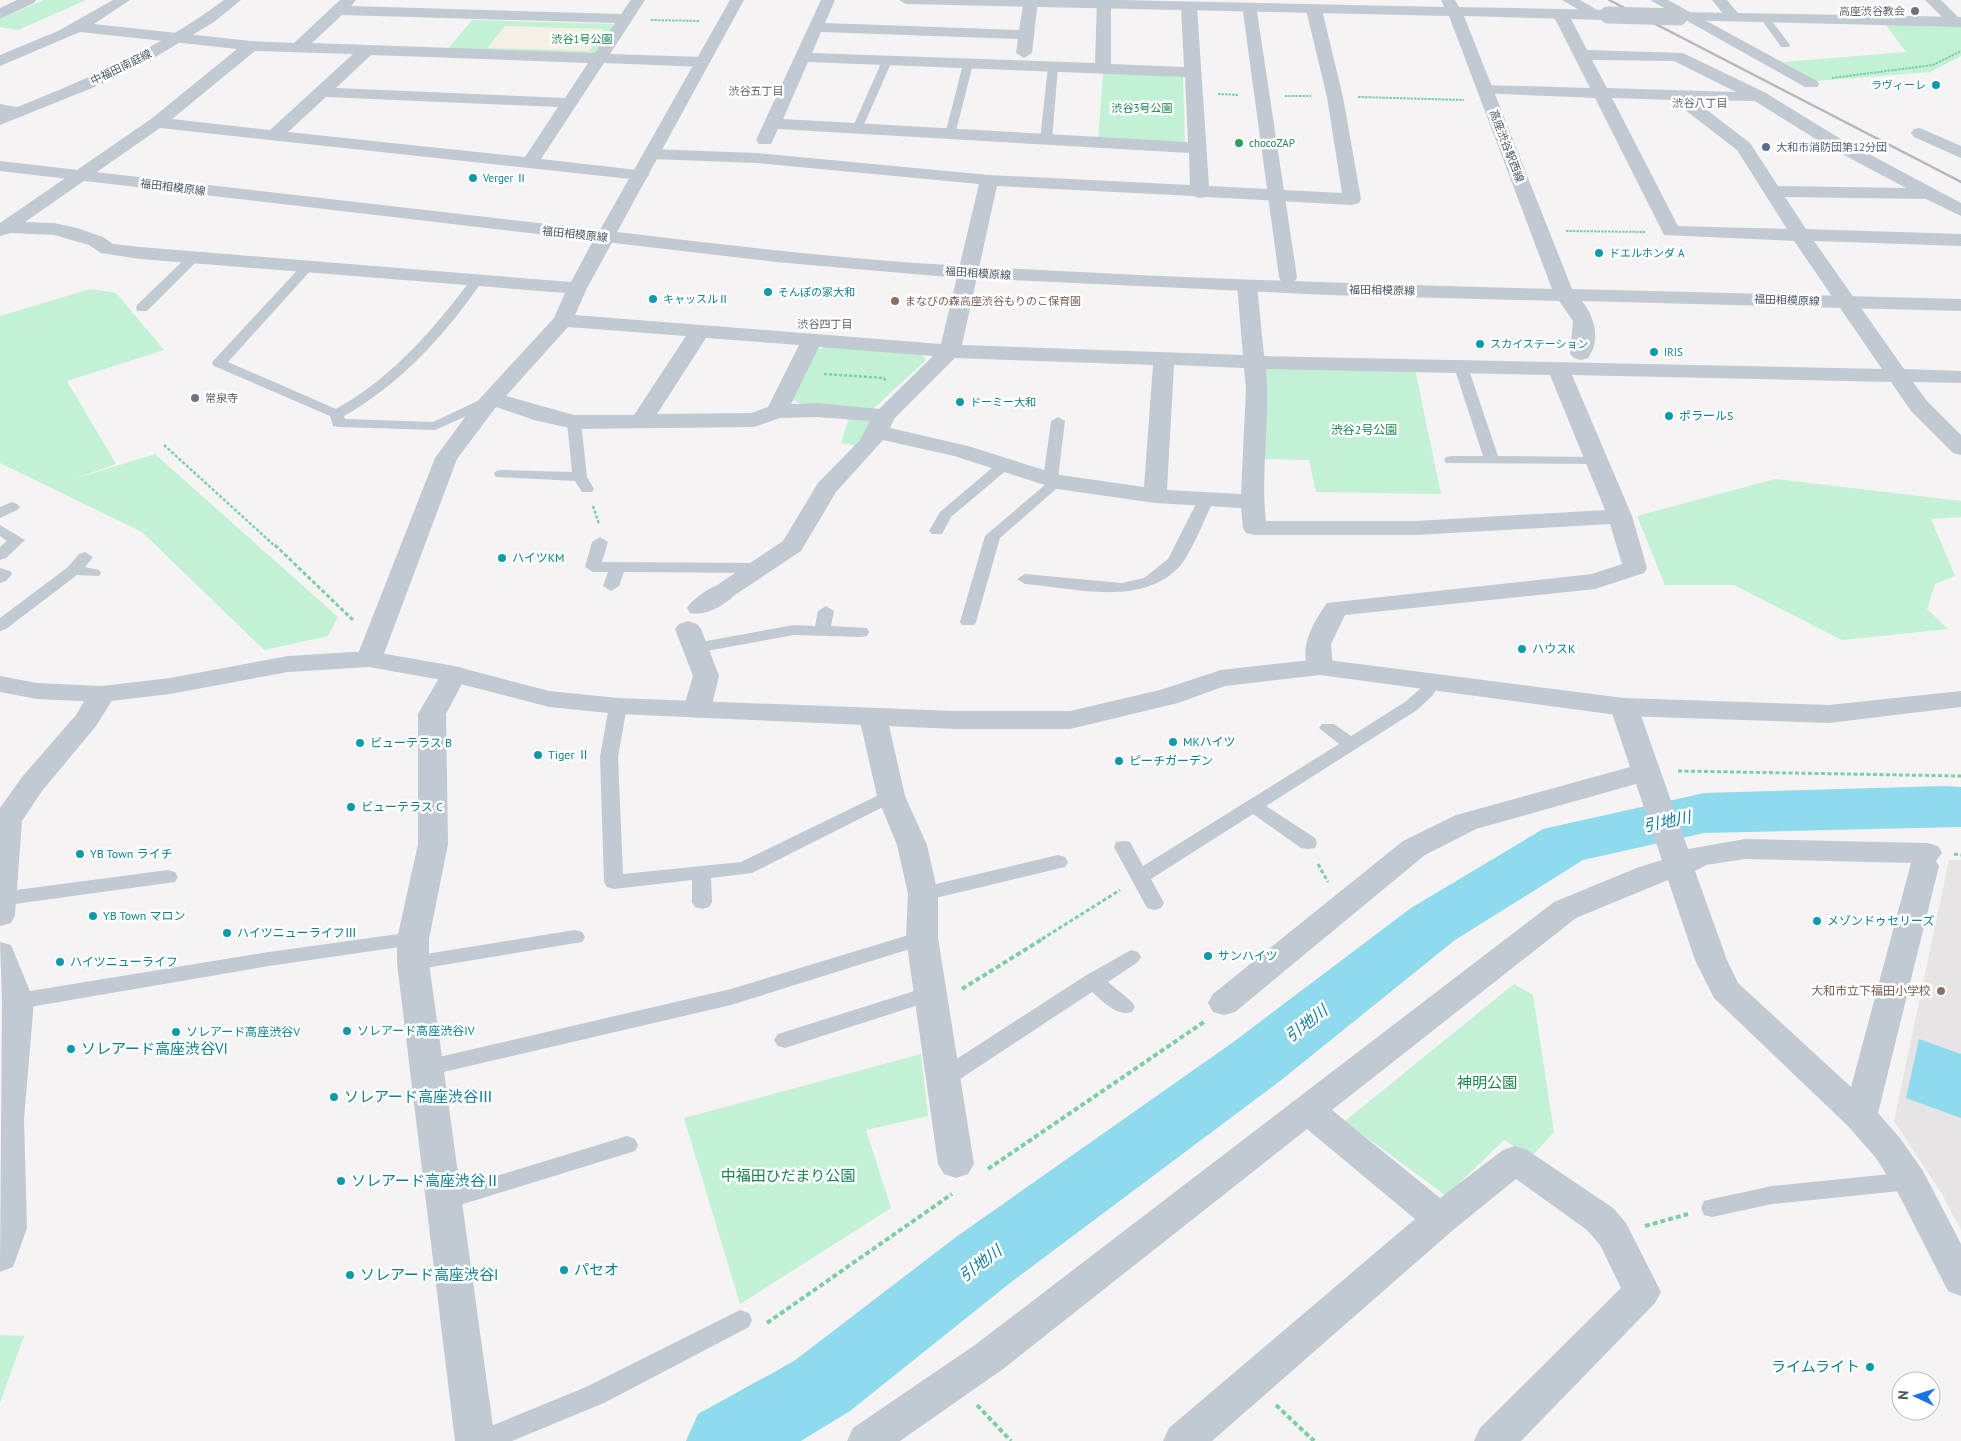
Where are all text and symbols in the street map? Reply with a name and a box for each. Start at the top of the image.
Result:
place label: 高座渋谷教会 [1839,4,1905,18]
marker: 高座渋谷教会 [1909,5,1921,17]
park label: 渋谷1号公園 [552,32,613,46]
street label: 中福田南庭線 [88,46,154,88]
place label: ラヴィーレ [1871,78,1926,92]
marker: ラヴィーレ [1930,79,1942,91]
district label: 渋谷五丁目 [729,84,784,98]
district label: 渋谷八丁目 [1673,96,1728,110]
park label: 渋谷3号公園 [1112,101,1173,115]
street label: 高座渋谷駅西線 [1487,108,1527,184]
place label: chocoZAP [1249,136,1295,150]
marker: chocoZAP [1233,137,1245,149]
place label: 大和市消防団第12分団 [1776,140,1887,154]
marker: 大和市消防団第12分団 [1760,141,1772,153]
place label: Verger Ⅱ [482,171,527,185]
marker: Verger Ⅱ [467,172,479,184]
street label: 福田相模原線 [139,176,207,198]
street label: 福田相模原線 [541,224,609,244]
place label: ドエルホンダ A [1609,246,1685,260]
marker: ドエルホンダ A [1593,247,1605,259]
street label: 福田相模原線 [945,264,1011,282]
street label: 福田相模原線 [1349,282,1415,298]
place label: そんぽの家大和 [778,285,855,299]
marker: そんぽの家大和 [762,286,774,298]
place label: キャッスルⅡ [663,292,729,306]
street label: 福田相模原線 [1754,292,1820,308]
marker: キャッスルⅡ [647,293,659,305]
place label: まなびの森高座渋谷もりのこ保育園 [905,294,1081,308]
marker: まなびの森高座渋谷もりのこ保育園 [889,295,901,307]
district label: 渋谷四丁目 [798,317,853,331]
place label: スカイステーション [1490,337,1588,351]
marker: スカイステーション [1474,338,1486,350]
place label: IRIS [1664,345,1683,359]
marker: IRIS [1648,346,1660,358]
place label: 常泉寺 [205,391,238,405]
marker: 常泉寺 [189,392,201,404]
place label: ドーミー大和 [970,395,1036,409]
marker: ドーミー大和 [954,396,966,408]
place label: ポラールS [1679,408,1733,423]
marker: ポラールS [1663,410,1675,422]
park label: 渋谷2号公園 [1331,422,1397,437]
place label: ハイツKM [512,550,565,565]
marker: ハイツKM [496,552,508,564]
place label: ハウスK [1532,641,1575,656]
marker: ハウスK [1516,643,1528,655]
place label: MKハイツ [1183,734,1236,749]
place label: ビューテラス B [370,735,452,750]
marker: MKハイツ [1167,736,1179,748]
marker: ビューテラス B [354,737,366,749]
place label: Tiger Ⅱ [548,747,590,762]
marker: Tiger Ⅱ [532,749,544,761]
place label: ピーチガーデン [1129,753,1213,768]
marker: ピーチガーデン [1113,755,1125,767]
place label: ビューテラス C [361,799,443,814]
marker: ビューテラス C [345,801,357,813]
water label: 引地川 [1641,806,1695,836]
place label: YB Town ライチ [90,846,173,861]
marker: YB Town ライチ [74,848,86,860]
place label: YB Town マロン [103,908,186,923]
marker: YB Town マロン [87,910,99,922]
place label: メゾンドゥセリーズ [1827,913,1934,928]
marker: メゾンドゥセリーズ [1811,915,1823,927]
place label: ハイツニューライフⅢ [237,925,357,940]
marker: ハイツニューライフⅢ [221,927,233,939]
place label: サンハイツ [1218,948,1278,963]
marker: サンハイツ [1202,950,1214,962]
place label: ハイツニューライフ [70,954,178,969]
marker: ハイツニューライフ [54,956,66,968]
place label: 大和市立下福田小学校 [1811,983,1931,998]
marker: 大和市立下福田小学校 [1935,985,1947,997]
water label: 引地川 [1281,999,1333,1046]
place label: ソレアード高座渋谷IV [357,1023,475,1038]
place label: ソレアード高座渋谷V [186,1024,300,1039]
marker: ソレアード高座渋谷IV [341,1025,353,1037]
marker: ソレアード高座渋谷V [170,1026,182,1038]
place label: ソレアード高座渋谷VI [81,1039,228,1058]
marker: ソレアード高座渋谷VI [65,1043,77,1055]
park label: 神明公園 [1457,1073,1517,1092]
place label: ソレアード高座渋谷Ⅲ [344,1087,493,1106]
marker: ソレアード高座渋谷Ⅲ [328,1091,340,1103]
park label: 中福田ひだまり公園 [721,1166,855,1185]
place label: ソレアード高座渋谷Ⅱ [351,1171,500,1190]
marker: ソレアード高座渋谷Ⅱ [335,1175,347,1187]
water label: 引地川 [955,1239,1007,1285]
place label: パセオ [574,1260,619,1279]
marker: パセオ [558,1264,570,1276]
place label: ソレアード高座渋谷I [360,1265,498,1284]
marker: ソレアード高座渋谷I [344,1269,356,1281]
place label: ライムライト [1771,1357,1860,1376]
marker: ライムライト [1864,1361,1876,1373]
north arrow [1891,1371,1941,1421]
text: N [1894,1390,1912,1400]

